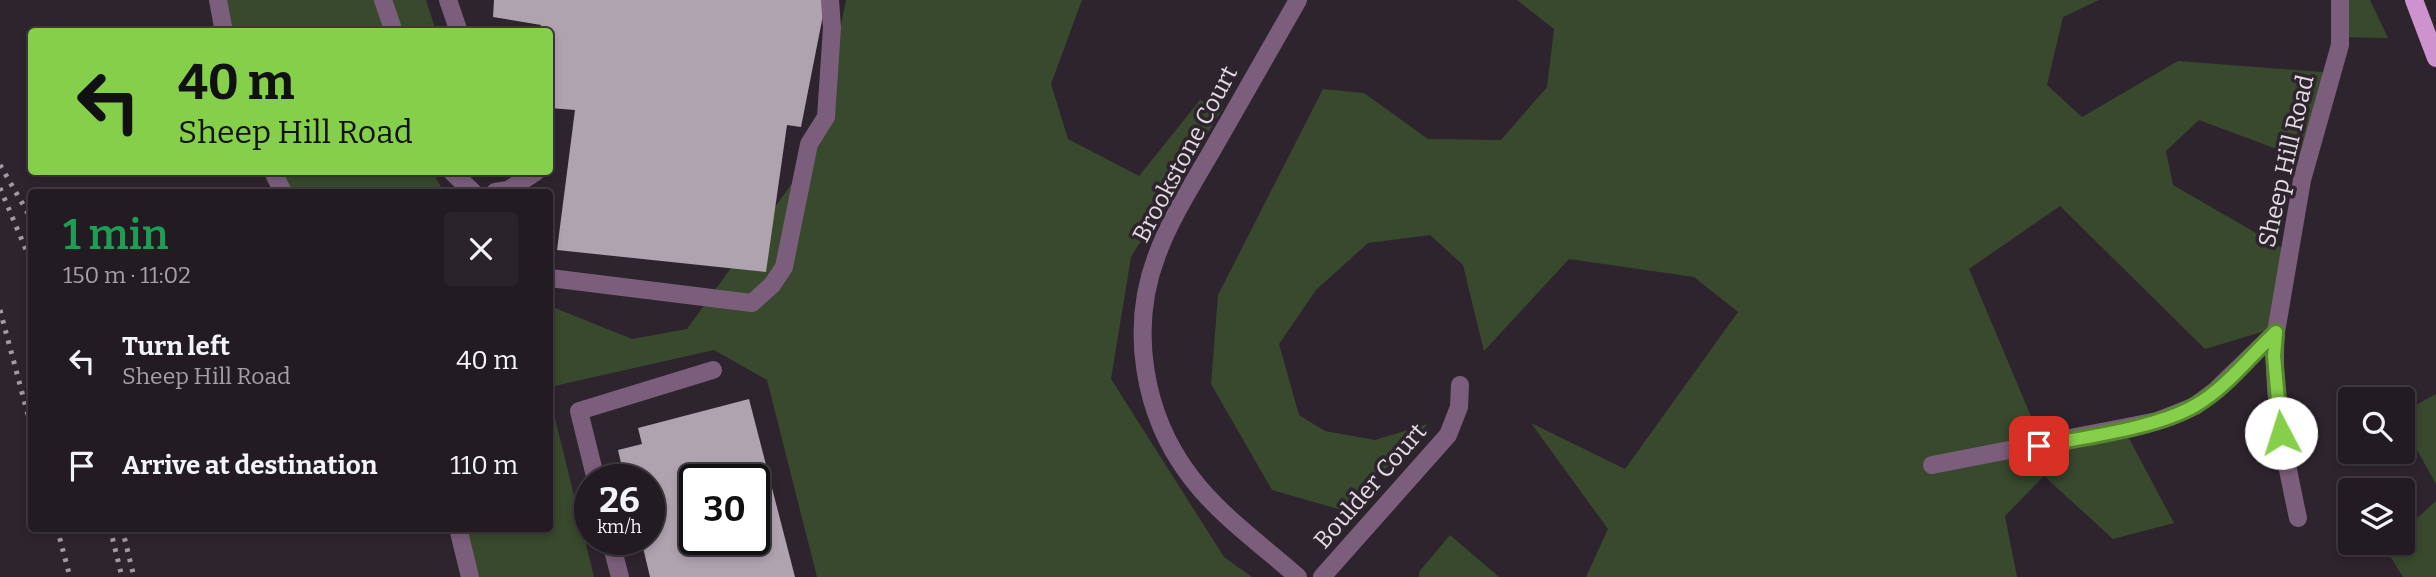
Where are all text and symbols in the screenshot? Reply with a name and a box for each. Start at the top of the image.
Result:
text: 40 m [178,53,295,112]
icon: left [63,56,154,147]
street label: Brookstone Court [1127,61,1243,247]
street label: Sheep Hill Road [2253,72,2319,250]
text: Sheep Hill Road [178,113,413,151]
text: 1 min [63,210,169,260]
button: close [444,212,518,286]
text: 150 m · 11:02 [63,261,191,289]
text: Turn left [122,331,230,362]
icon: left [63,342,101,380]
text: 40 m [456,345,518,376]
text: Sheep Hill Road [122,362,291,390]
map controls [2338,387,2415,555]
button: search [2338,387,2415,464]
position arrow [2244,396,2318,470]
pin [2009,416,2069,476]
street label: Boulder Court [1308,418,1432,554]
icon: arrive [2020,427,2058,465]
icon: arrive [63,447,101,485]
text: Arrive at destination [122,450,377,481]
text: 110 m [450,450,518,481]
speed limit sign: 30 [679,464,770,555]
button: layers [2338,478,2415,555]
text: 26 [599,479,640,521]
text: km/h [597,516,642,538]

